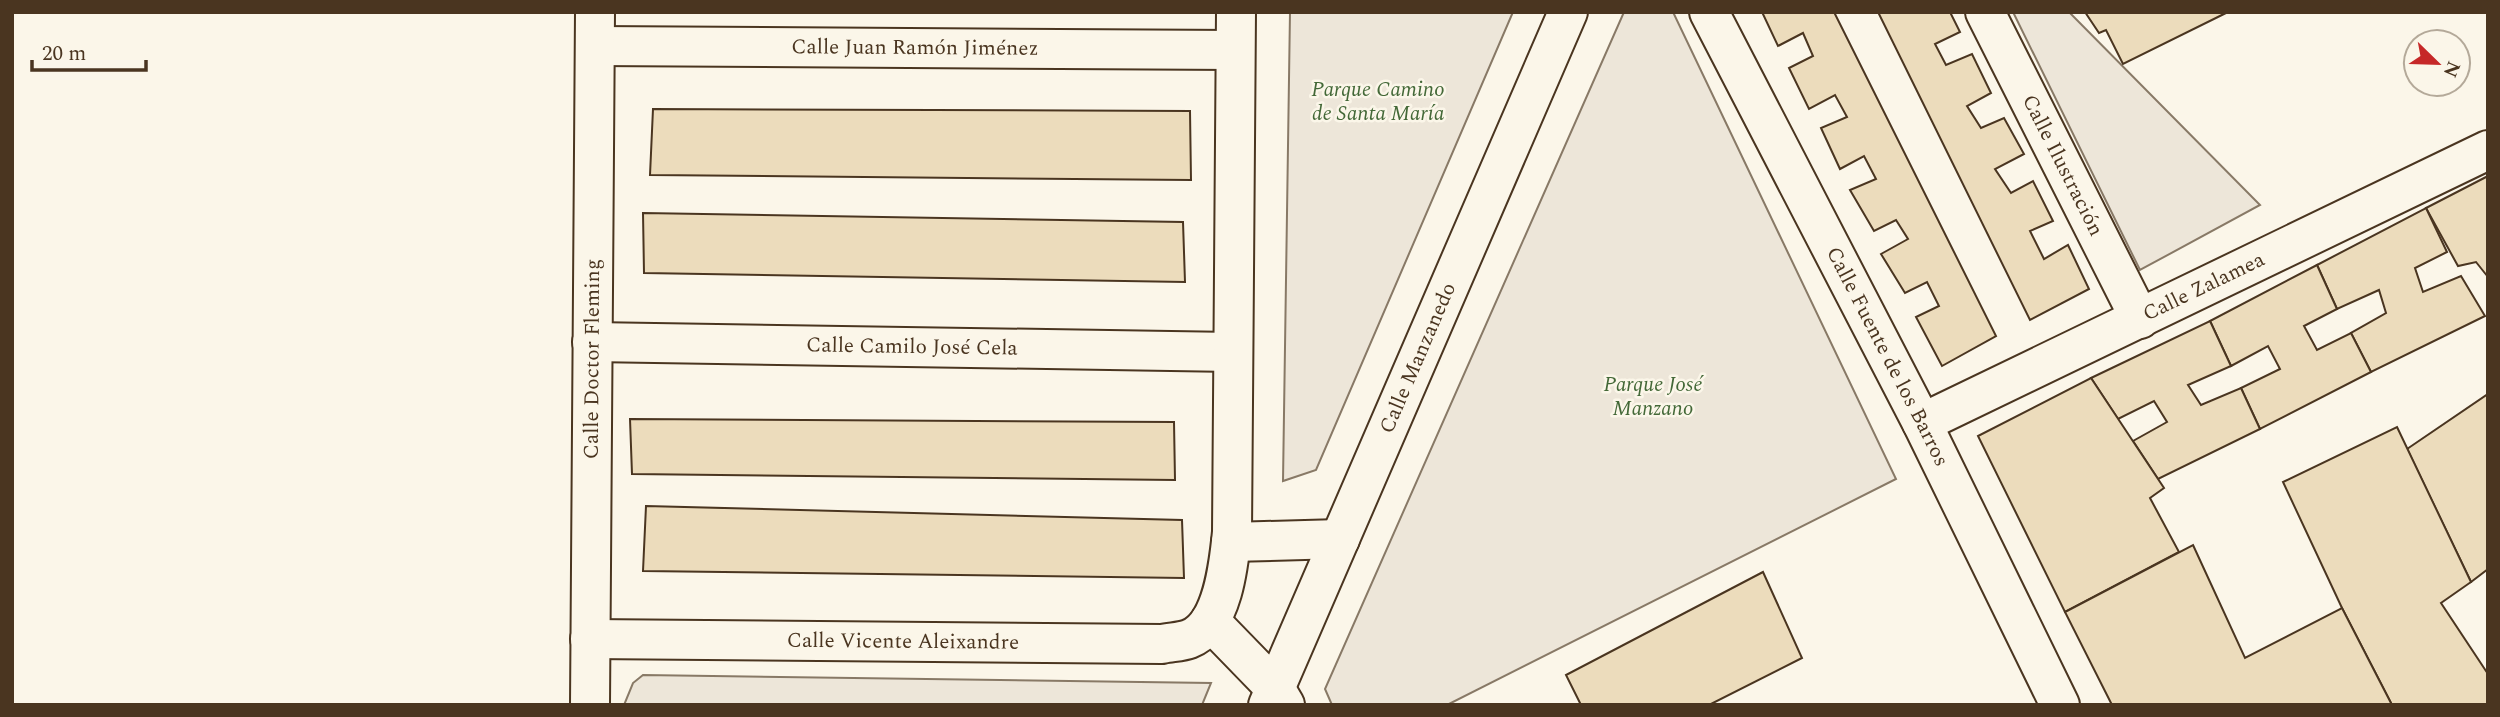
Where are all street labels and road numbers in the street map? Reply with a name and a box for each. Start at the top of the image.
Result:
street label: Calle Juan Ramón Jiménez [791,31,1039,65]
street label: Calle Ilustración [2013,89,2112,242]
street label: Calle Fuente de los Barros [1817,241,1957,472]
street label: Calle Zalamea [2137,244,2271,330]
street label: Calle Doctor Fleming [576,259,609,459]
street label: Calle Manzanedo [1371,278,1465,439]
street label: Calle Camilo José Cela [806,329,1019,365]
street label: Calle Vicente Aleixandre [787,625,1019,659]

